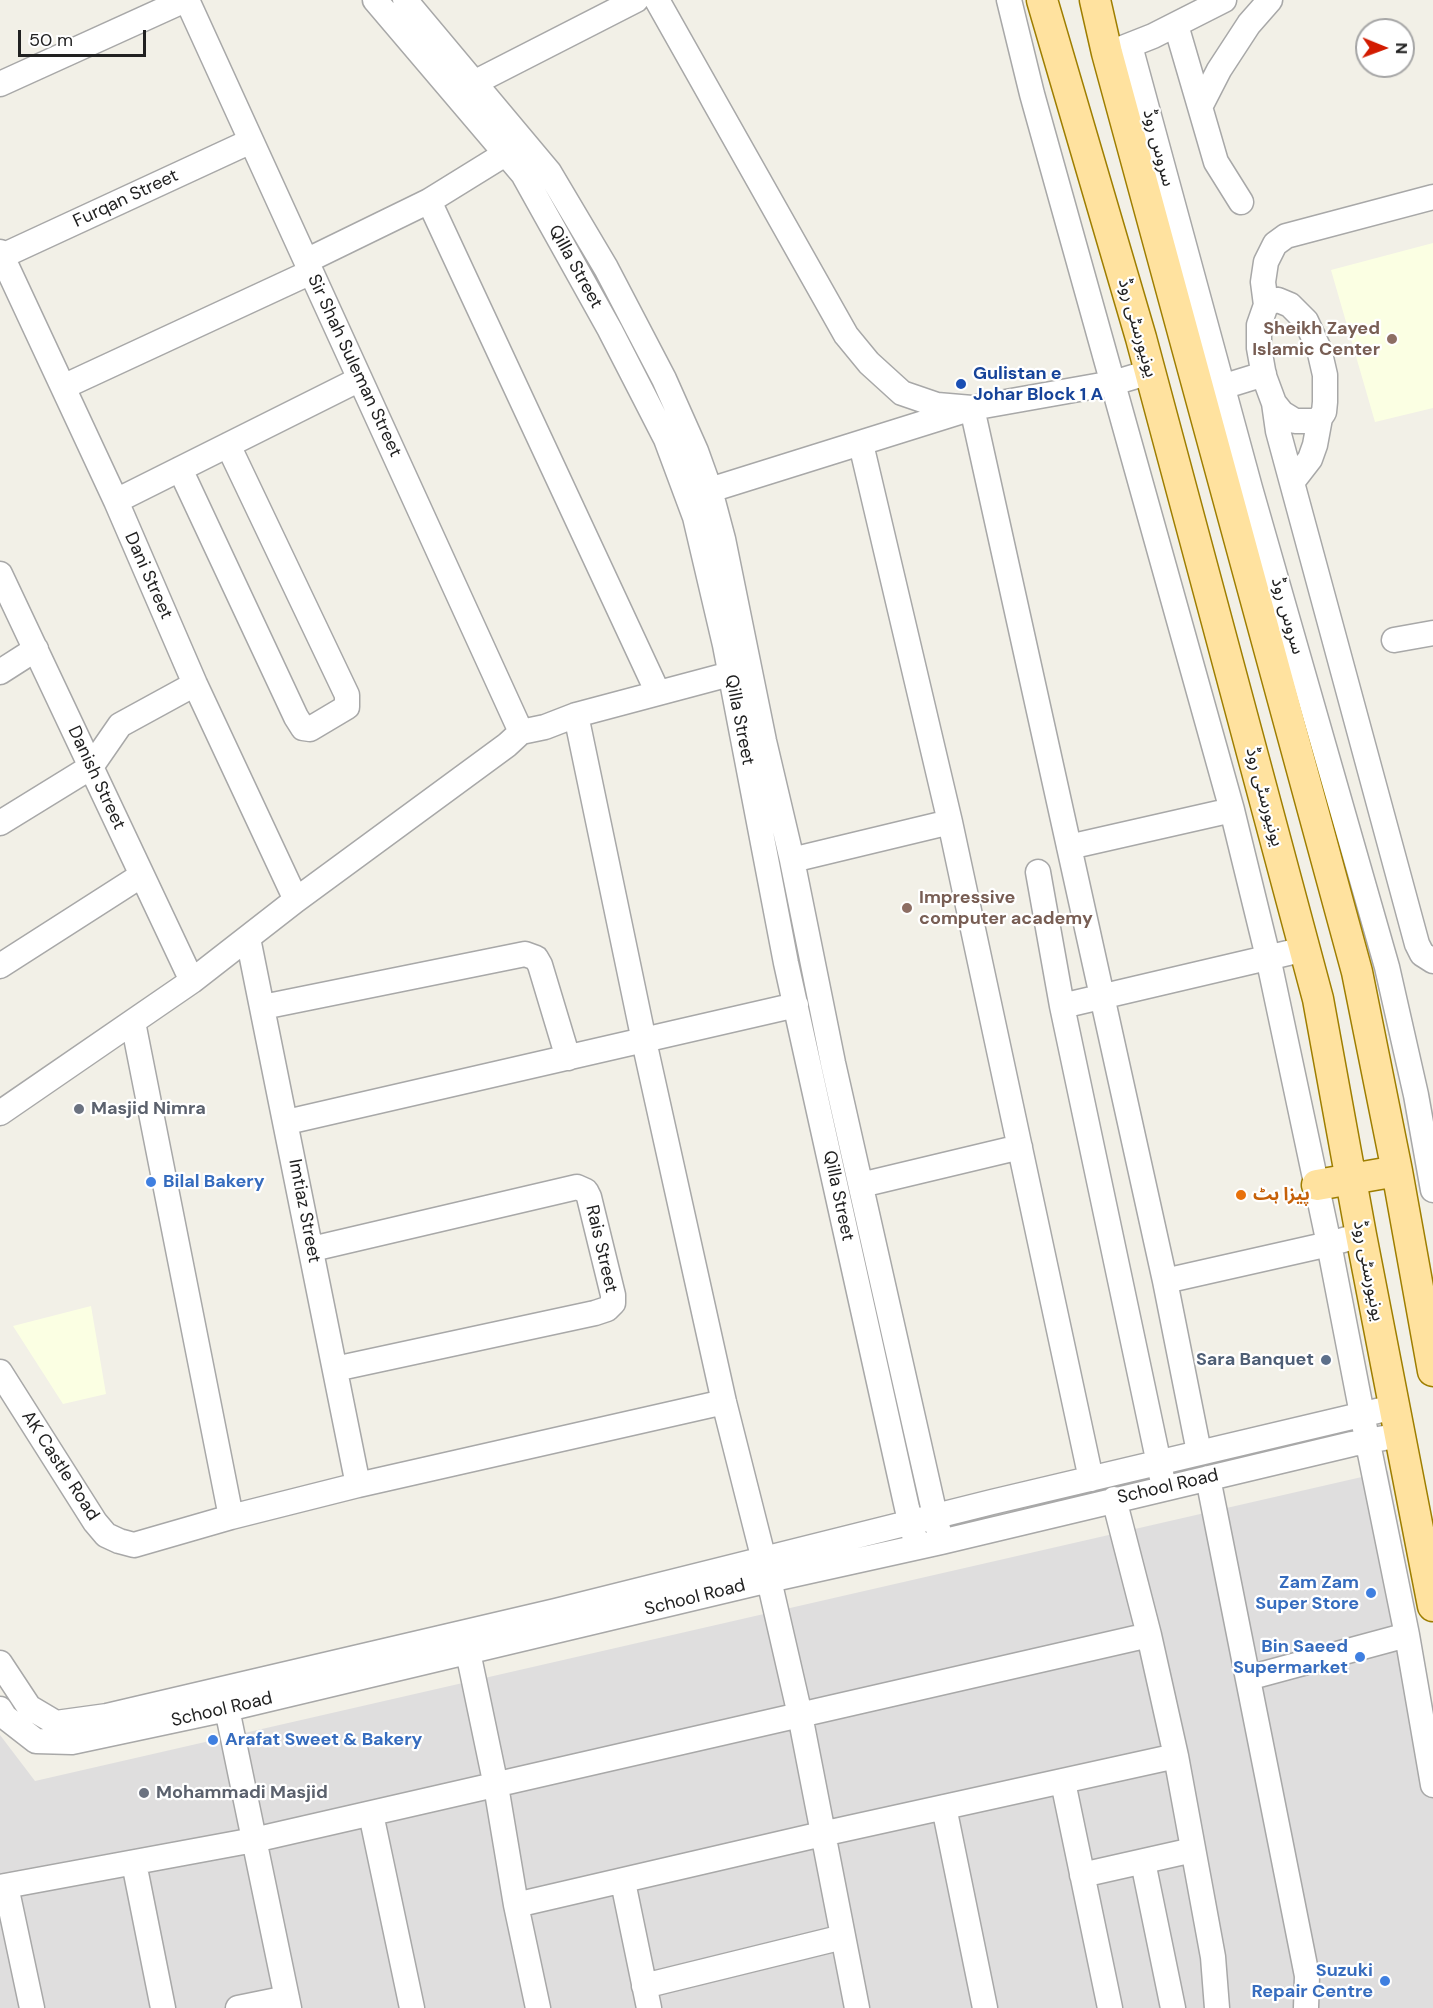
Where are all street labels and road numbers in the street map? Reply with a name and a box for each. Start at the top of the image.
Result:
street label: سروس روڈ [1137,107,1179,189]
street label: Furqan Street [70,165,182,233]
street label: Qilla Street [543,222,607,312]
street label: Sir Shah Suleman Street [302,271,406,461]
street label: یونیورسٹی روڈ [1113,276,1161,380]
street label: Dani Street [119,529,177,623]
street label: سروس روڈ [1266,575,1308,657]
street label: Qilla Street [720,673,758,767]
street label: Danish Street [63,723,129,833]
street label: یونیورسٹی روڈ [1240,745,1288,849]
street label: Qilla Street [818,1149,858,1243]
street label: Imtiaz Street [283,1157,325,1265]
street label: Rais Street [580,1203,622,1295]
street label: یونیورسٹی روڈ [1348,1219,1388,1323]
street label: AK Castle Road [16,1407,104,1525]
street label: School Road [1115,1465,1221,1509]
street label: School Road [642,1575,748,1621]
street label: School Road [169,1688,275,1732]

